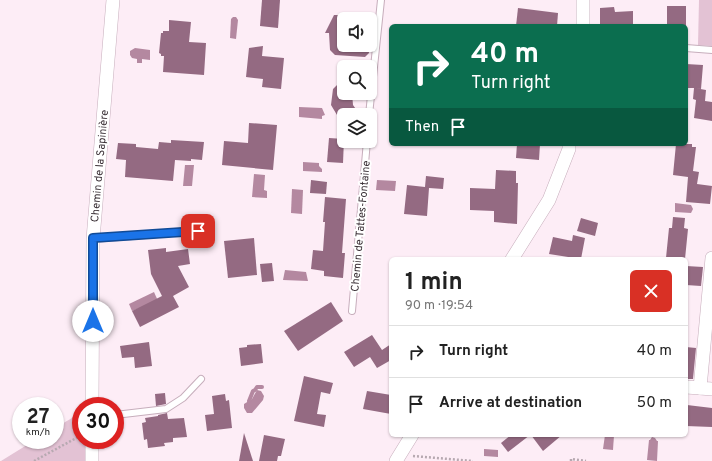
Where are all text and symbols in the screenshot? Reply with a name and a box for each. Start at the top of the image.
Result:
map controls [337,12,377,148]
button: sound [337,12,377,52]
text: 40 m [471,37,539,73]
icon: right [405,40,457,92]
button: search [337,60,377,100]
text: Turn right [471,72,551,95]
button: layers [337,108,377,148]
street label: Chemin de la Sapinière [88,109,112,223]
icon: arrive [447,116,469,138]
text: Then [405,118,439,137]
street label: Chemin de Tattes-Fontaine [348,160,374,292]
pin [181,214,215,248]
icon: arrive [187,220,209,242]
text: 1 min [405,268,463,298]
button: close [630,270,672,312]
text: 90 m · 19:54 [405,298,473,314]
position arrow [72,300,114,342]
icon: right [405,341,427,363]
text: Turn right [439,342,508,361]
text: 40 m [637,342,672,361]
icon: arrive [405,393,427,415]
text: Arrive at destination [439,394,582,413]
text: 50 m [637,394,672,413]
speed limit sign: 30 [72,397,124,449]
text: 27 [27,405,49,431]
text: km/h [26,426,50,439]

